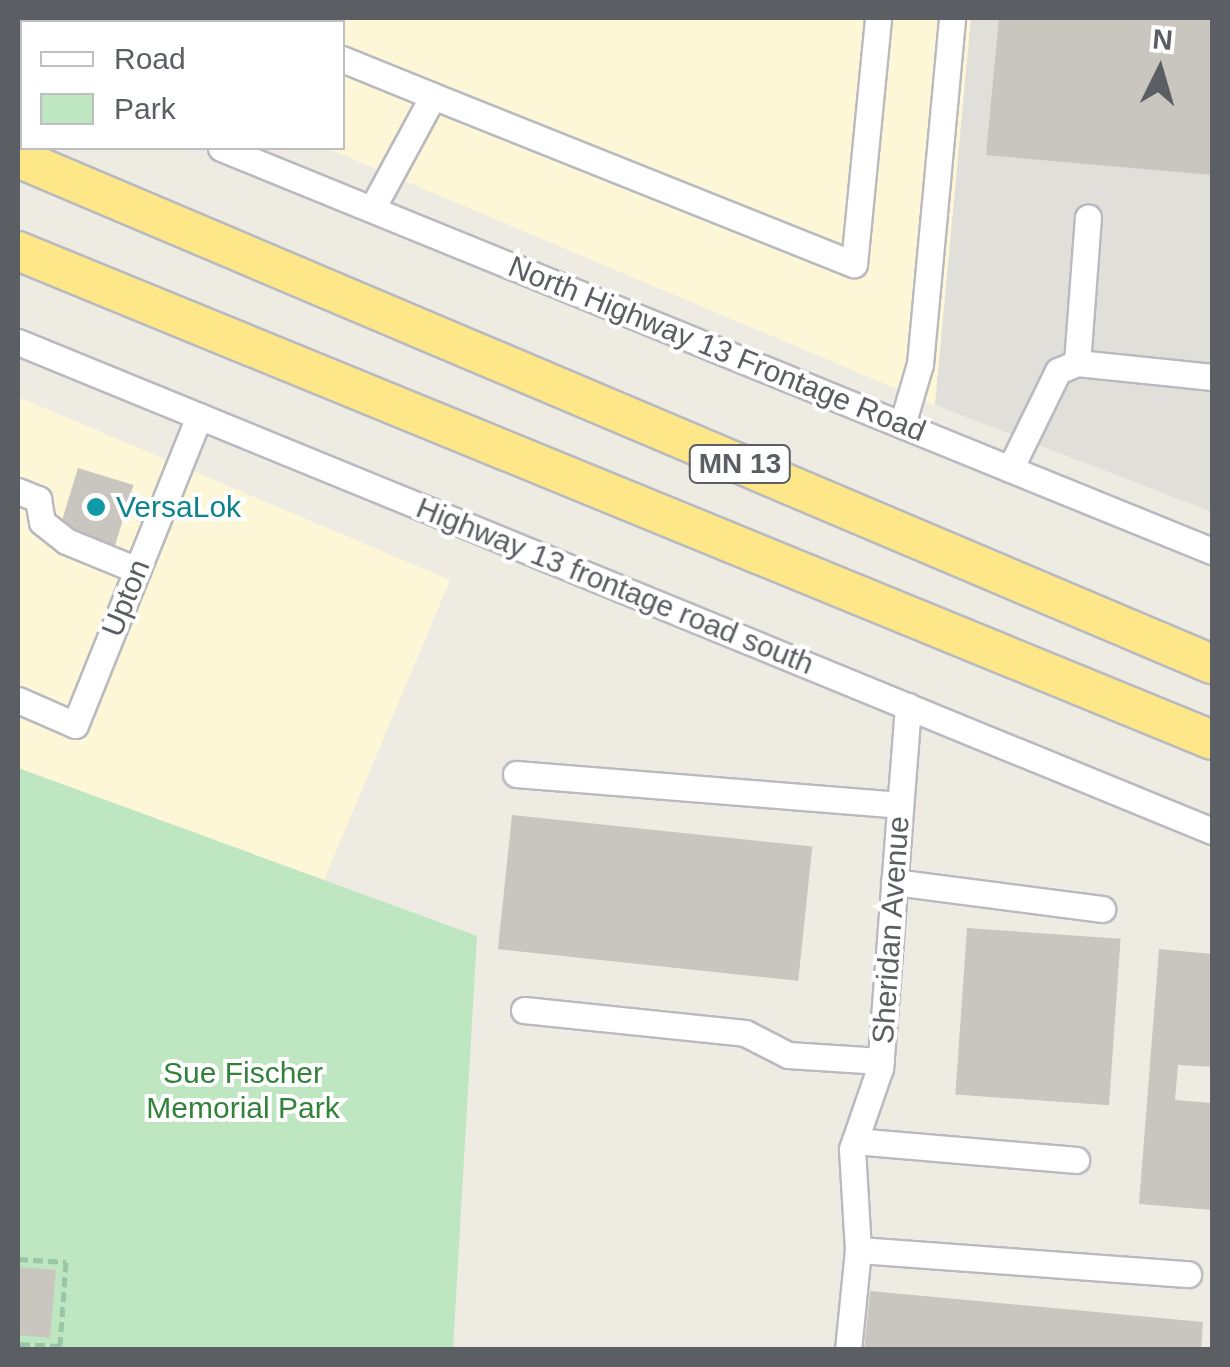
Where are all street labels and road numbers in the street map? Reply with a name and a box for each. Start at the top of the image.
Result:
street label: North Highway 13 Frontage Road [503,249,931,449]
road number: MN 13 [688,441,792,487]
street label: Highway 13 frontage road south [411,490,819,682]
street label: Upton [94,554,158,642]
street label: Sheridan Avenue [865,814,917,1046]

